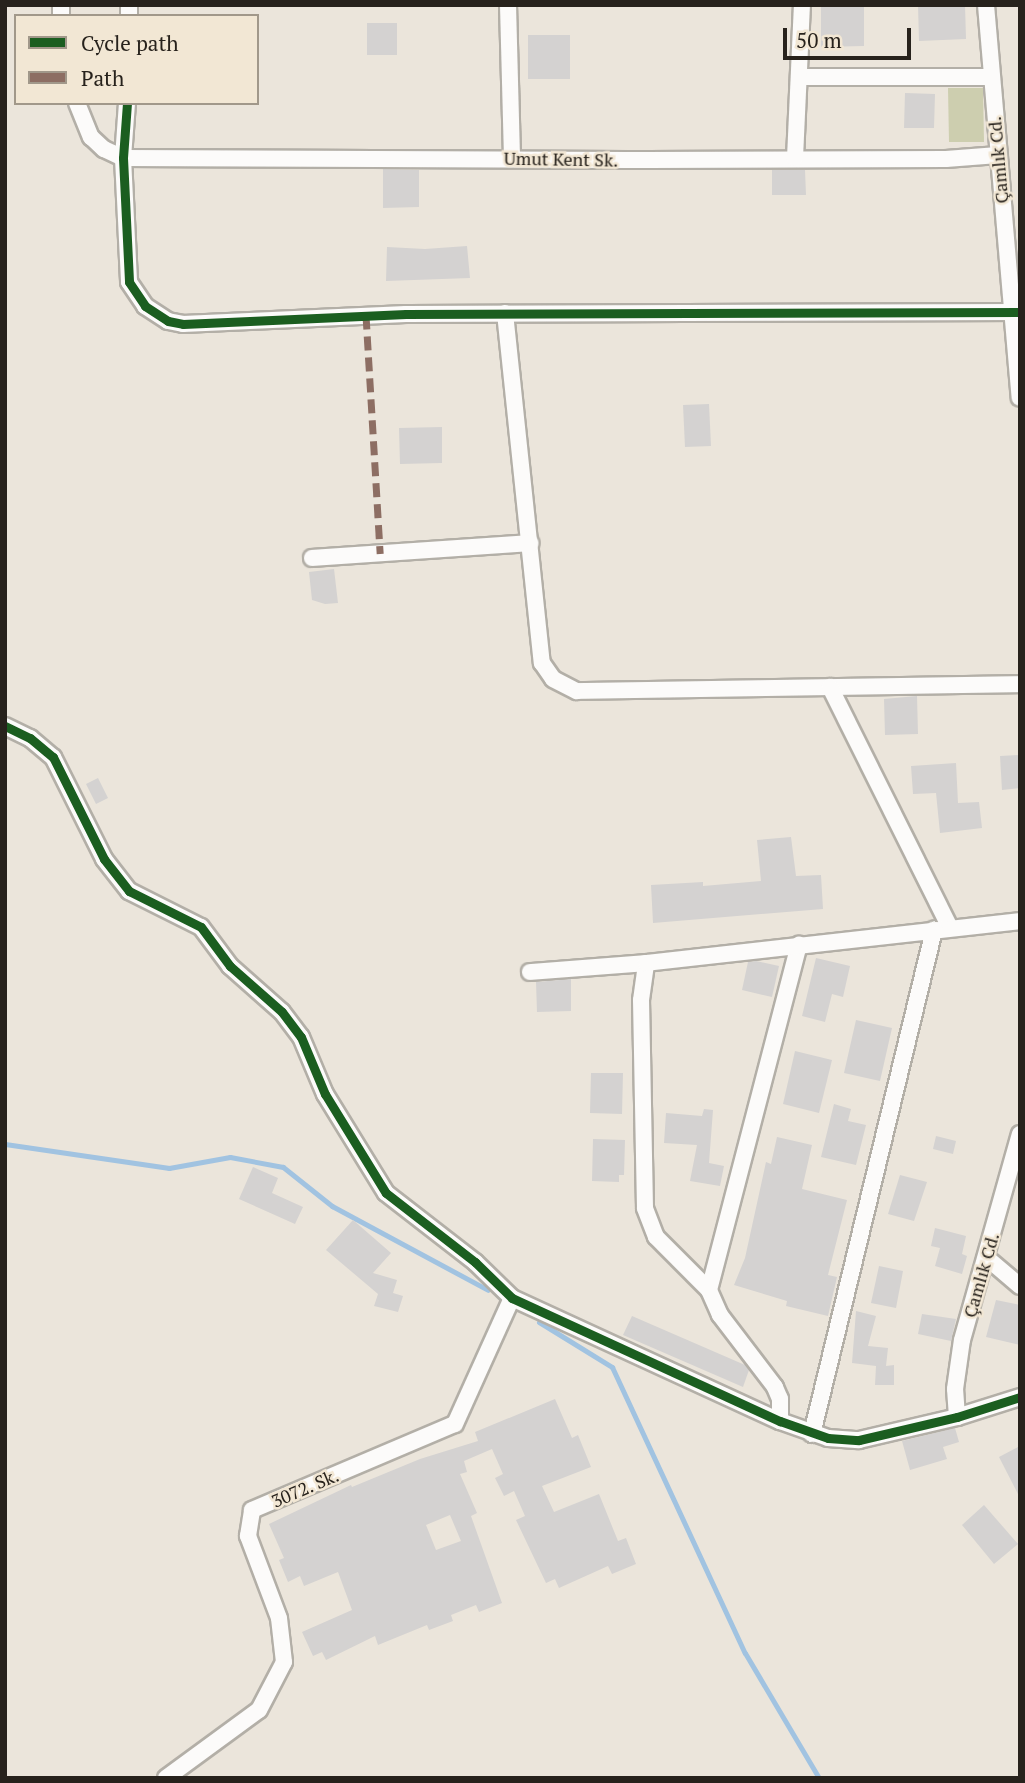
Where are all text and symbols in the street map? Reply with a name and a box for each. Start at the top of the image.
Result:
legend [14,14,259,105]
scale bar [787,14,915,58]
text: 50 m [796,26,842,54]
text: Cycle path [81,29,179,57]
text: Path [81,64,124,92]
street label: Çamlık Cd. [983,116,1013,204]
street label: Umut Kent Sk. [504,147,618,171]
street label: Çamlık Cd. [959,1230,1003,1320]
street label: 3072. Sk. [268,1464,342,1512]

